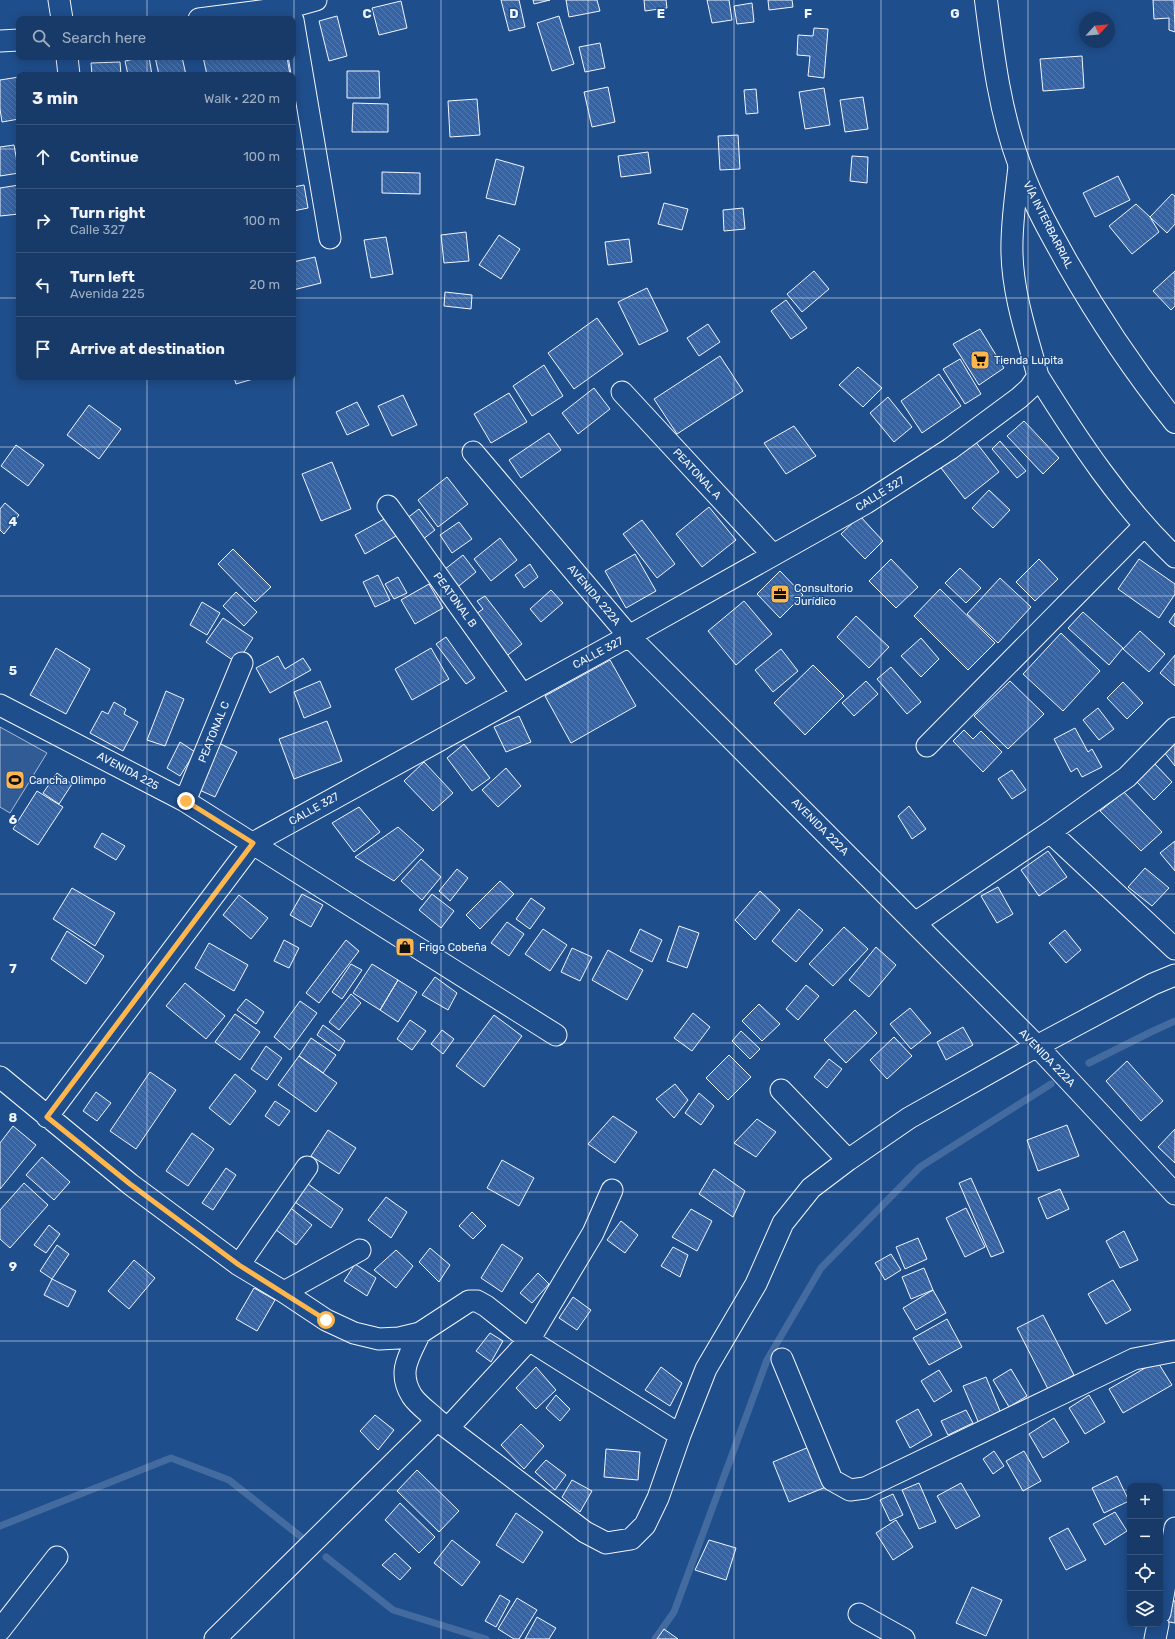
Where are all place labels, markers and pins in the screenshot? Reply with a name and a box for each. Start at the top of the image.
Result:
supermarket icon: Tienda Lupita [969,349,991,371]
place label: Tienda Lupita [994,354,1063,367]
place label: Consultorio Jurídico [794,582,853,608]
office icon: Consultorio Jurídico [769,583,791,605]
sports icon: Cancha Olimpo [4,769,26,791]
place label: Cancha Olimpo [29,774,106,787]
shop icon: Frigo Cobeña [394,936,416,958]
place label: Frigo Cobeña [419,941,487,954]

